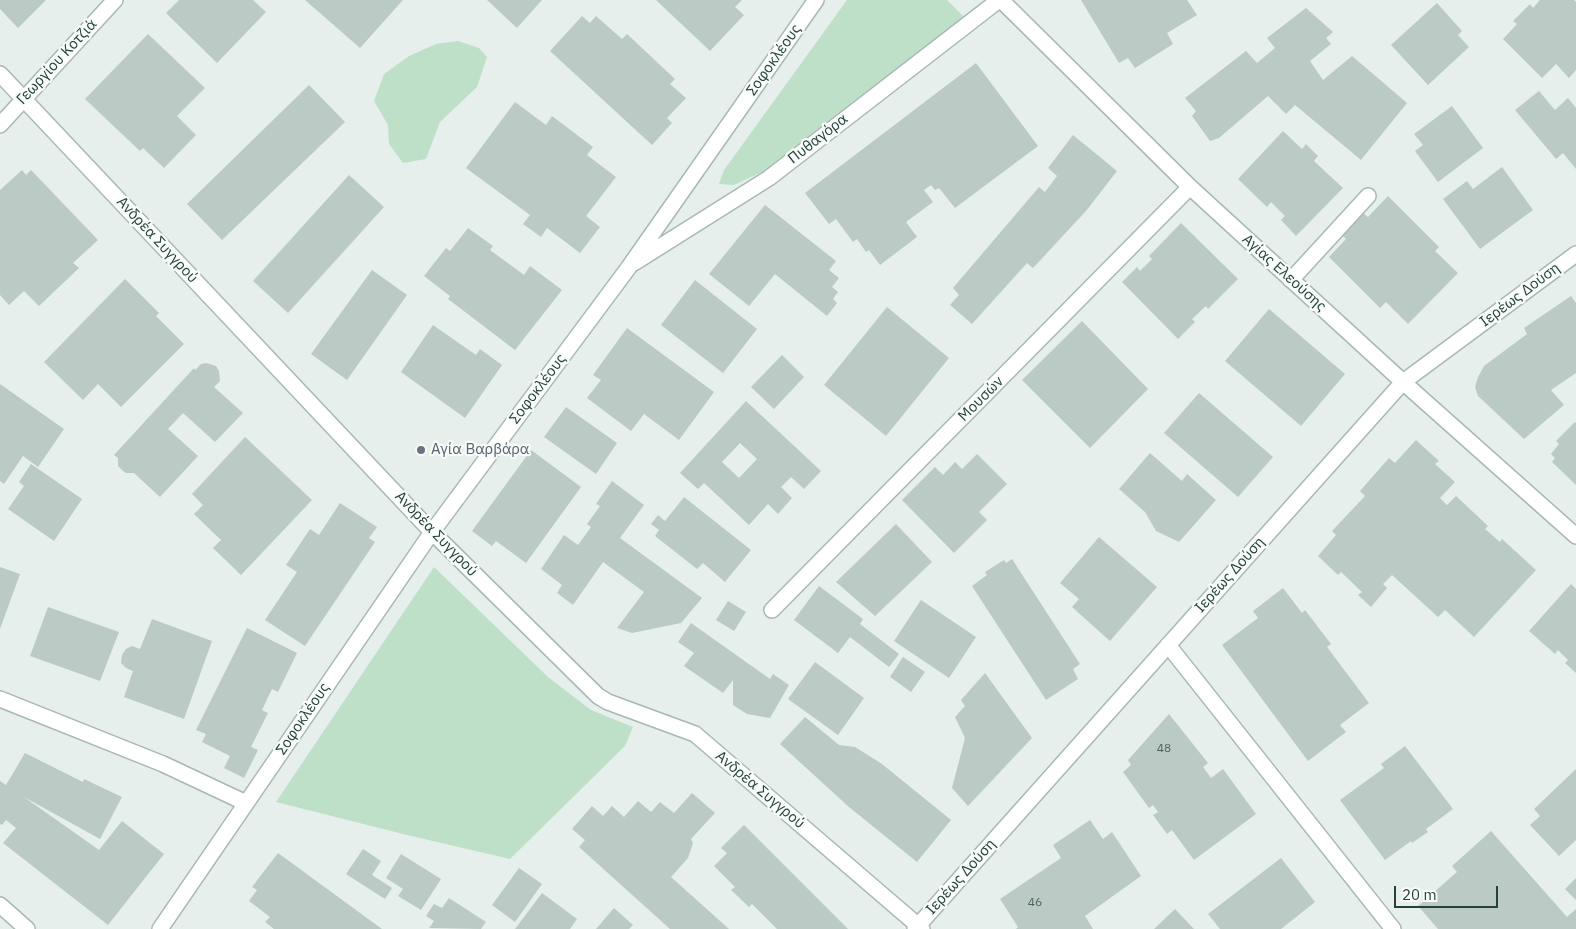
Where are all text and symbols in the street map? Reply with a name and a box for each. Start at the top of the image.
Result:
street label: Γεωργίου Κοτζιά [13,16,101,108]
street label: Σοφοκλέους [743,21,805,99]
street label: Πυθαγόρα [785,110,851,168]
street label: Ανδρέα Συγγρού [112,193,202,287]
street label: Αγίας Ελεούσης [1238,230,1330,316]
street label: Ιερέως Δούση [1476,259,1564,331]
street label: Σοφοκλέους [506,351,570,427]
street label: Μουσών [955,373,1007,425]
place label: Αγία Βαρβάρα [431,441,529,459]
marker: Αγία Βαρβάρα [415,444,427,456]
street label: Ανδρέα Συγγρού [391,488,481,580]
street label: Ιερέως Δούση [1191,533,1269,617]
street label: Σοφοκλέους [272,680,334,758]
house number: 48 [1157,742,1171,756]
street label: Ανδρέα Συγγρού [712,747,808,833]
street label: Ιερέως Δούση [922,835,1000,919]
scale bar [1396,876,1500,908]
text: 20 m [1402,885,1437,904]
house number: 46 [1028,896,1042,910]

